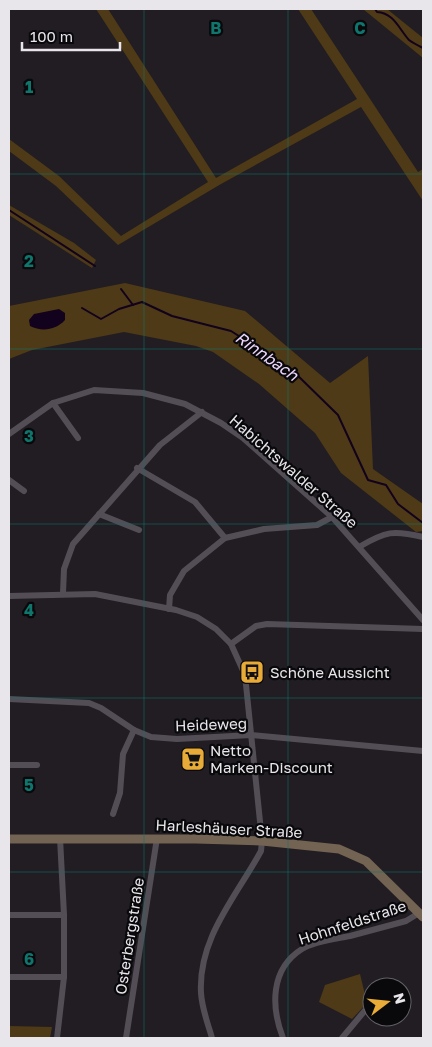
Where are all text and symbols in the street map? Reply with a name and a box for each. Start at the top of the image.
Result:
text: B [210,18,222,38]
text: C [354,18,366,38]
scale bar [22,20,120,52]
text: 100 m [30,27,73,45]
text: 1 [25,77,33,97]
text: 2 [24,251,34,271]
water label: Rinnbach [232,327,303,386]
street label: Habichtswalder Straße [226,411,362,532]
text: 3 [24,426,34,446]
text: 4 [24,600,34,620]
bus stop icon: Schöne Aussicht [239,659,265,685]
place label: Schöne Aussicht [270,663,390,681]
street label: Heideweg [175,714,247,734]
place label: Netto Marken-Discount [210,741,333,776]
supermarket icon: Netto Marken-Discount [180,746,206,772]
text: 5 [24,775,34,795]
street label: Harleshäuser Straße [155,815,303,841]
street label: Osterbergstraße [111,876,147,996]
street label: Hohnfeldstraße [296,896,408,948]
text: 6 [24,949,34,969]
north arrow [362,977,412,1027]
text: N [390,991,410,1006]

